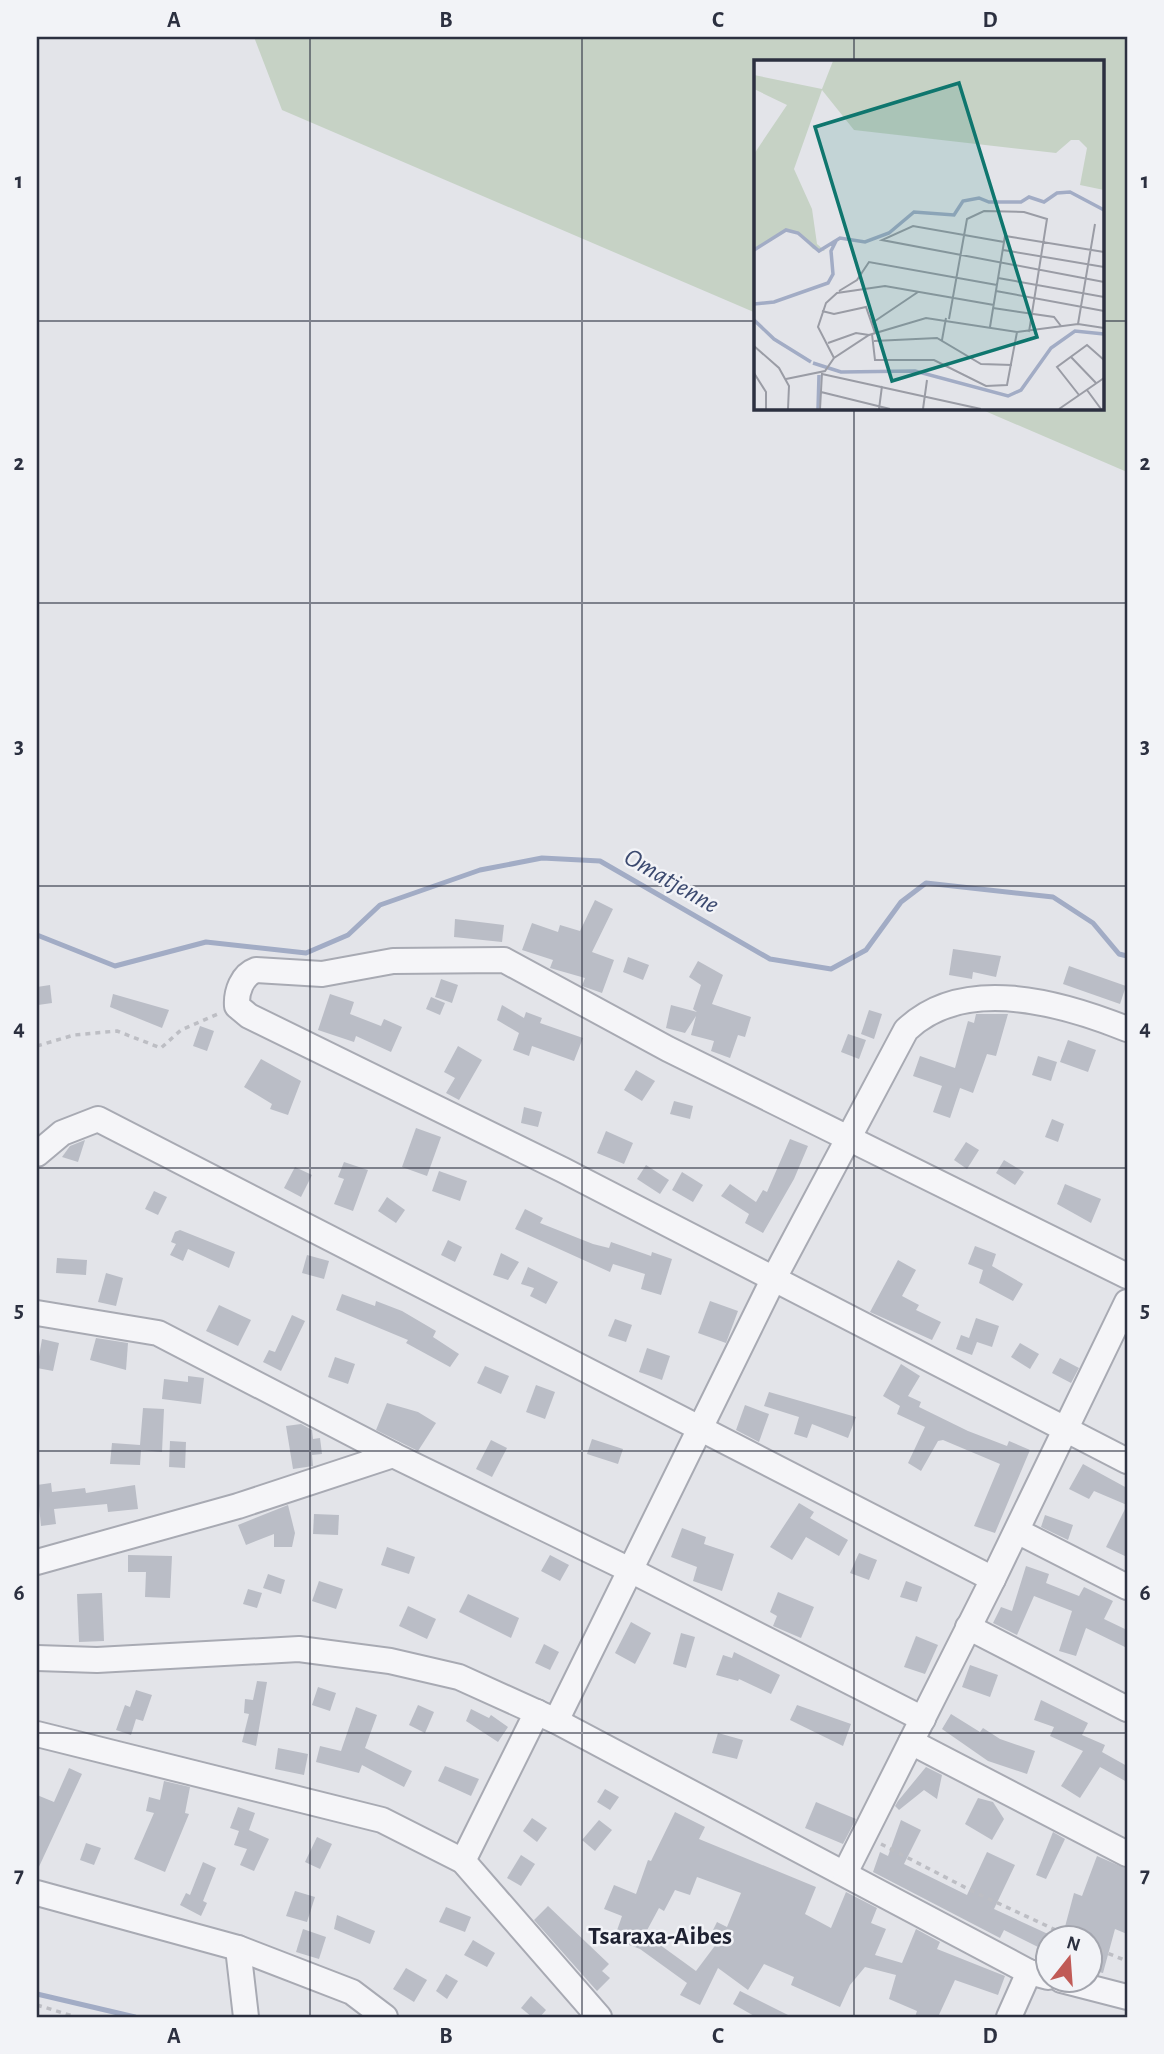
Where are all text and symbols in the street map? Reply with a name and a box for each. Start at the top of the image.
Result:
text: A [167,9,181,32]
text: B [439,9,453,32]
text: C [712,9,724,32]
text: D [982,9,998,32]
inset map [754,60,1104,410]
text: 1 [15,170,23,193]
text: 1 [1141,170,1149,193]
text: 2 [14,452,25,475]
text: 2 [1140,452,1151,475]
text: 3 [14,735,24,758]
text: 3 [1140,735,1150,758]
water label: Omatjenne [620,843,723,918]
text: 4 [13,1017,25,1040]
text: 4 [1139,1017,1151,1040]
text: 5 [14,1299,24,1322]
text: 5 [1140,1299,1150,1322]
text: 6 [13,1582,25,1605]
text: 6 [1139,1582,1151,1605]
text: 7 [14,1864,24,1887]
text: 7 [1140,1864,1150,1887]
district label: Tsaraxa-Aibes [588,1923,732,1949]
north arrow [1034,1924,1104,1994]
text: N [1064,1933,1083,1955]
text: A [167,2025,181,2048]
text: B [439,2025,453,2048]
text: C [712,2025,724,2048]
text: D [982,2025,998,2048]

